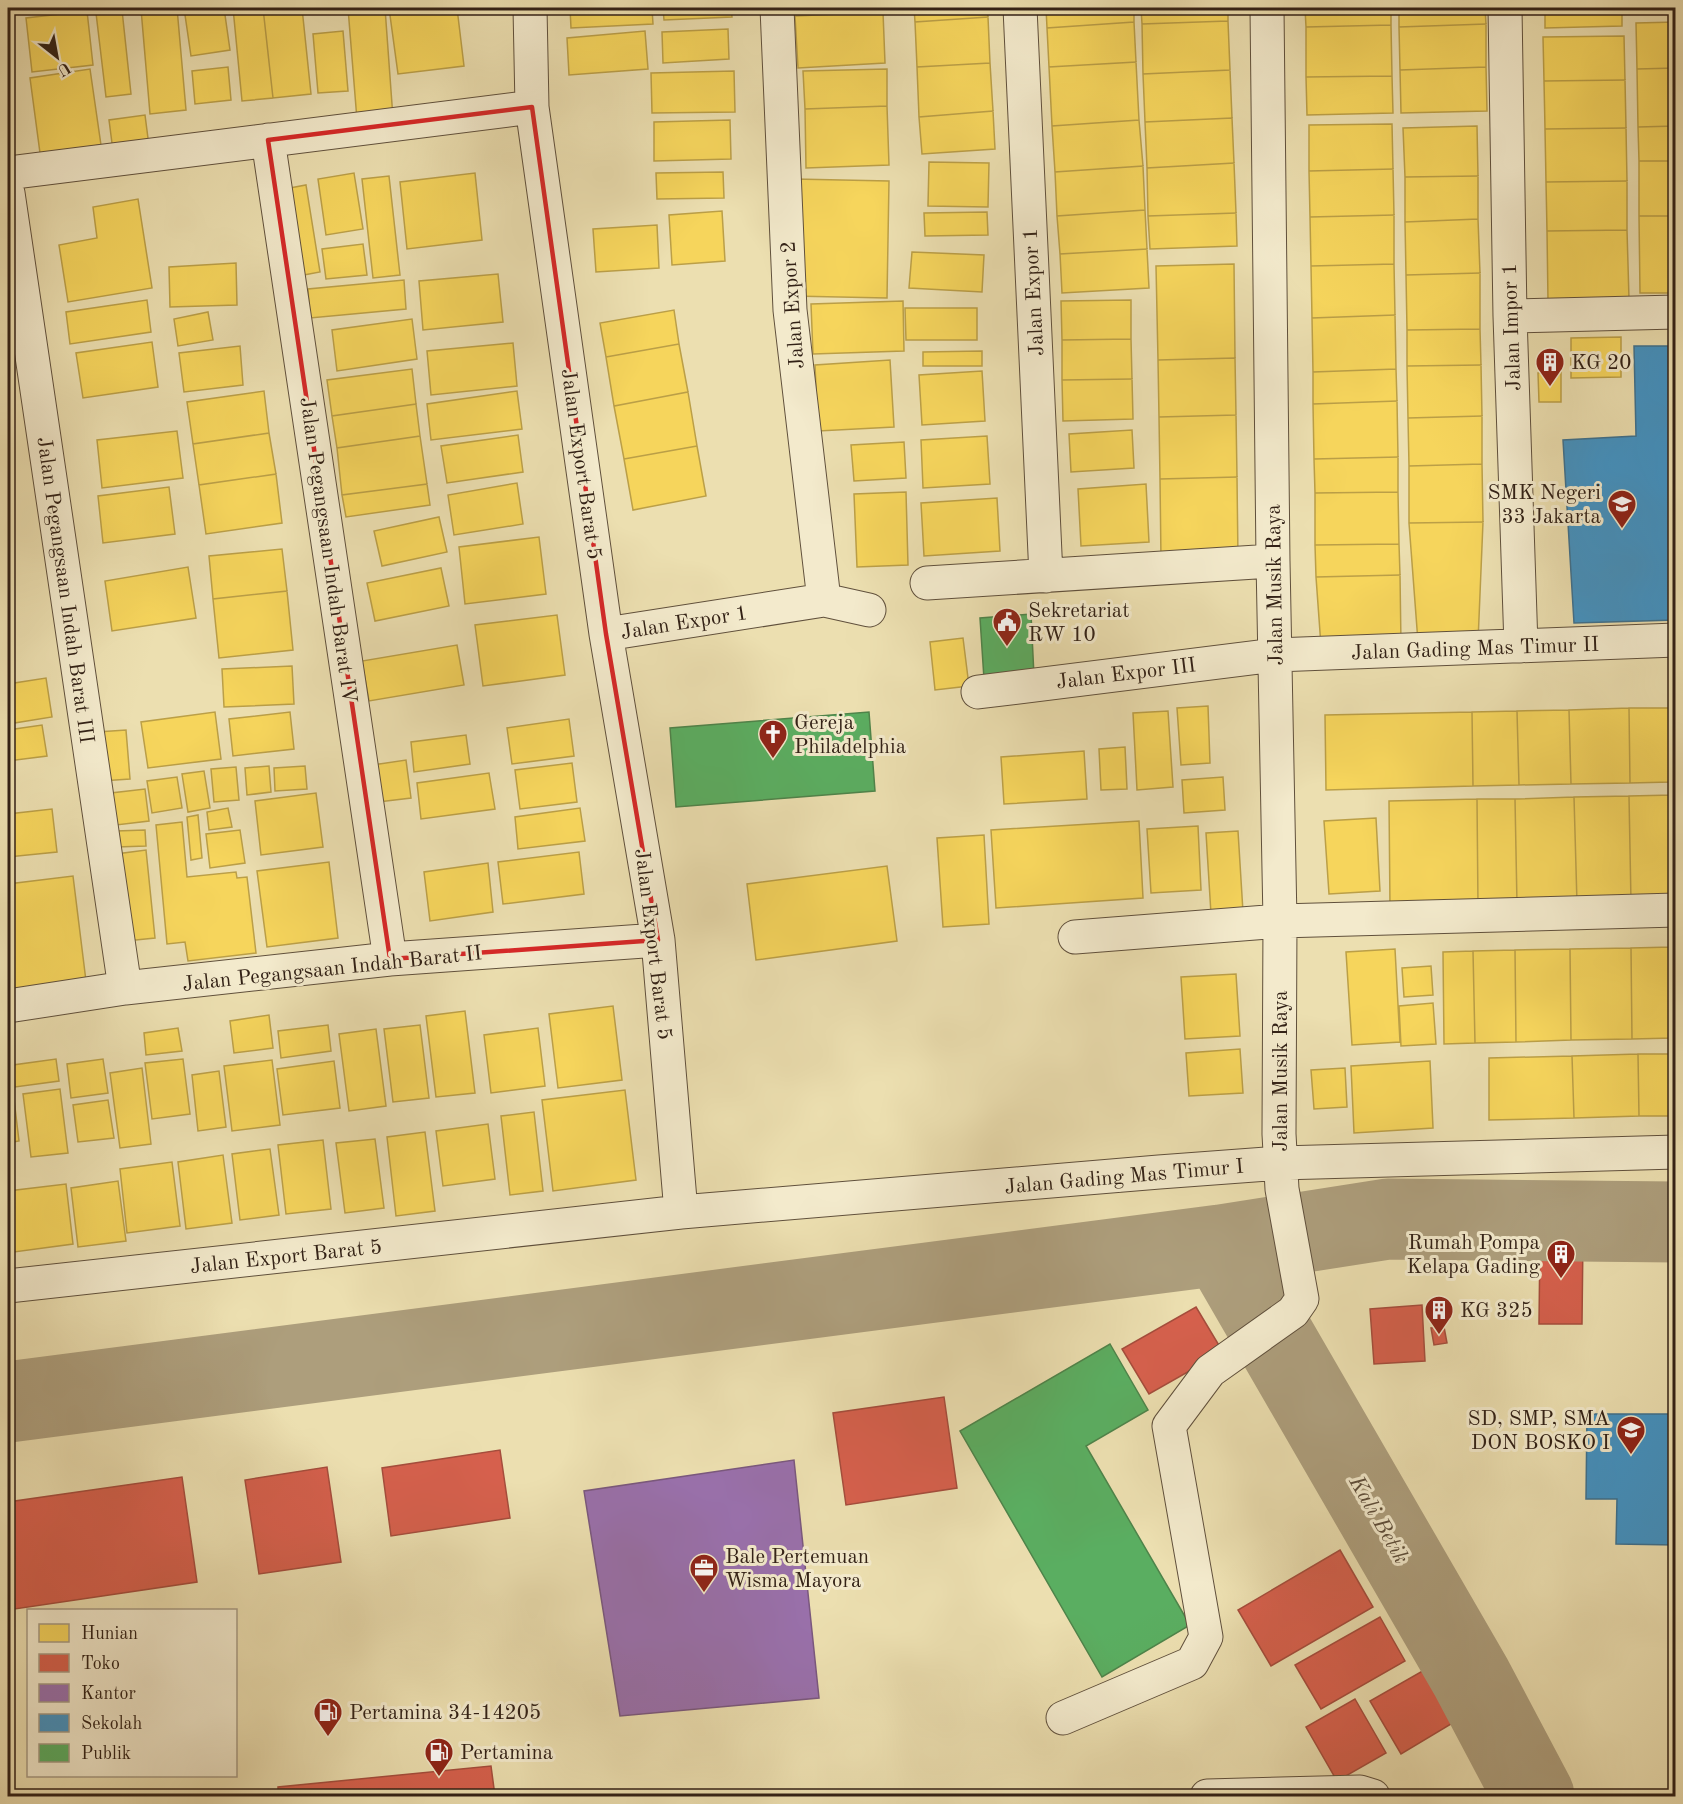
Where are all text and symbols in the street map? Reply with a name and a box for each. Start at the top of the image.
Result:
north arrow [27,27,87,87]
text: U [54,58,73,78]
street label: Jalan Expor 1 [1021,227,1048,357]
street label: Jalan Expor 2 [779,240,808,370]
street label: Jalan Impor 1 [1500,263,1525,391]
building icon: KG 20 [1534,346,1566,388]
place label: KG 20 [1571,353,1631,374]
street label: Jalan Export Barat 5 [557,367,604,561]
street label: Jalan Pegangsaan Indah Barat IV [296,396,359,705]
street label: Jalan Pegangsaan Indah Barat III [33,436,96,745]
place label: SMK Negeri 33 Jakarta [1488,483,1601,528]
school or university icon: SMK Negeri 33 Jakarta [1606,488,1638,530]
street label: Jalan Musik Raya [1264,504,1287,666]
place label: Sekretariat RW 10 [1028,601,1130,646]
street label: Jalan Expor 1 [619,603,749,644]
public building icon: Sekretariat RW 10 [991,606,1023,648]
street label: Jalan Gading Mas Timur II [1351,635,1599,664]
street label: Jalan Expor III [1055,655,1197,694]
place label: Gereja Philadelphia [794,713,906,758]
church icon: Gereja Philadelphia [757,718,789,760]
street label: Jalan Export Barat 5 [630,847,675,1041]
street label: Jalan Pegangsaan Indah Barat II [181,943,483,996]
street label: Jalan Musik Raya [1271,990,1292,1152]
street label: Jalan Gading Mas Timur I [1004,1157,1245,1198]
place label: Rumah Pompa Kelapa Gading [1406,1233,1541,1278]
street label: Jalan Export Barat 5 [189,1237,383,1278]
building icon: Rumah Pompa Kelapa Gading [1545,1238,1577,1280]
building icon: KG 325 [1423,1294,1455,1336]
place label: KG 325 [1460,1301,1533,1322]
place label: SD, SMP, SMA DON BOSKO I [1467,1409,1610,1454]
school or university icon: SD, SMP, SMA DON BOSKO I [1615,1414,1647,1456]
water label: Kali Betik [1344,1471,1412,1568]
place label: Bale Pertemuan Wisma Mayora [725,1547,869,1592]
office icon: Bale Pertemuan Wisma Mayora [688,1552,720,1594]
legend [27,1609,237,1777]
text: Hunian [81,1625,138,1643]
text: Toko [81,1655,120,1673]
text: Kantor [81,1685,136,1703]
fuel station icon: Pertamina 34-14205 [312,1696,344,1738]
place label: Pertamina 34-14205 [349,1703,541,1724]
text: Sekolah [81,1715,142,1733]
fuel station icon: Pertamina [423,1736,455,1778]
place label: Pertamina [460,1743,553,1764]
text: Publik [81,1745,131,1763]

